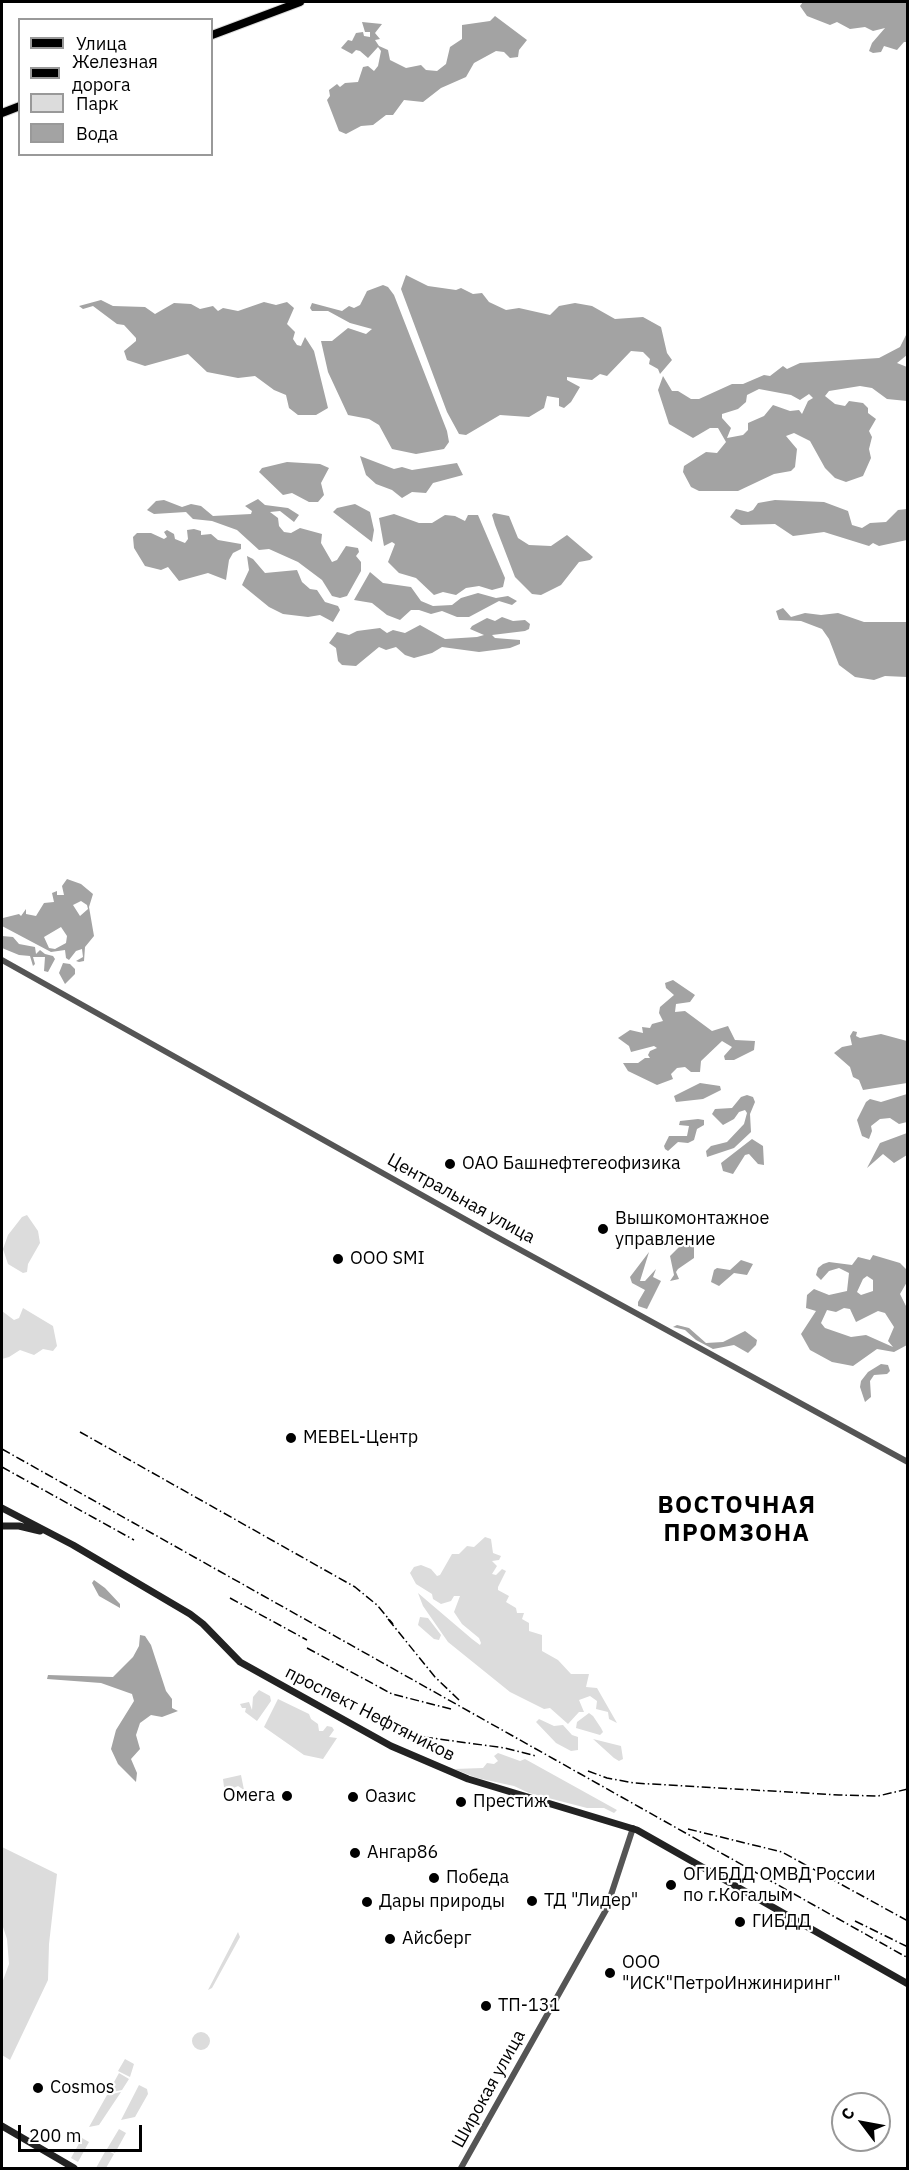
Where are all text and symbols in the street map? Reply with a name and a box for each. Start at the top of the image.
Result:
legend [18,18,213,156]
text: Улица [76,32,127,55]
text: Железная дорога [72,50,158,96]
text: Парк [76,92,118,115]
text: Вода [76,122,118,145]
street label: Центральная улица [383,1149,539,1249]
place label: ОАО Башнефтегеофизика [462,1153,681,1175]
marker: ОАО Башнефтегеофизика [443,1157,457,1171]
place label: Вышкомонтажное управление [615,1208,769,1250]
marker: Вышкомонтажное управление [596,1222,610,1236]
place label: OOO SMI [350,1248,425,1270]
marker: OOO SMI [331,1252,345,1266]
place label: MEBEL-Центр [303,1427,418,1449]
marker: MEBEL-Центр [284,1431,298,1445]
district label: ВОСТОЧНАЯ ПРОМЗОНА [657,1492,817,1548]
street label: проспект Нефтяников [282,1662,458,1766]
place label: Омега [223,1785,275,1807]
place label: Оазис [365,1786,416,1808]
marker: Омега [280,1789,294,1803]
marker: Оазис [346,1790,360,1804]
place label: Престиж [473,1791,548,1813]
marker: Престиж [454,1795,468,1809]
place label: Ангар86 [367,1842,438,1864]
marker: Ангар86 [348,1846,362,1860]
place label: ОГИБДД ОМВД России по г.Когалым [683,1864,876,1906]
place label: Победа [446,1867,509,1889]
marker: Победа [427,1871,441,1885]
marker: ОГИБДД ОМВД России по г.Когалым [664,1878,678,1892]
place label: ТД "Лидер" [544,1890,638,1912]
place label: Дары природы [379,1891,505,1913]
marker: ТД "Лидер" [525,1894,539,1908]
marker: Дары природы [360,1895,374,1909]
place label: ГИБДД [752,1911,811,1933]
marker: ГИБДД [733,1915,747,1929]
place label: Айсберг [402,1928,471,1950]
marker: Айсберг [383,1932,397,1946]
place label: ООО "ИСК"ПетроИнжиниринг" [622,1952,841,1994]
marker: ООО "ИСК"ПетроИнжиниринг" [603,1966,617,1980]
place label: ТП-131 [498,1995,560,2017]
marker: ТП-131 [479,1999,493,2013]
street label: Широкая улица [448,2026,530,2152]
place label: Cosmos [50,2077,115,2099]
marker: Cosmos [31,2081,45,2095]
north arrow [831,2092,891,2152]
text: С [836,2104,859,2123]
scale bar [21,2113,146,2151]
text: 200 m [29,2124,81,2147]

